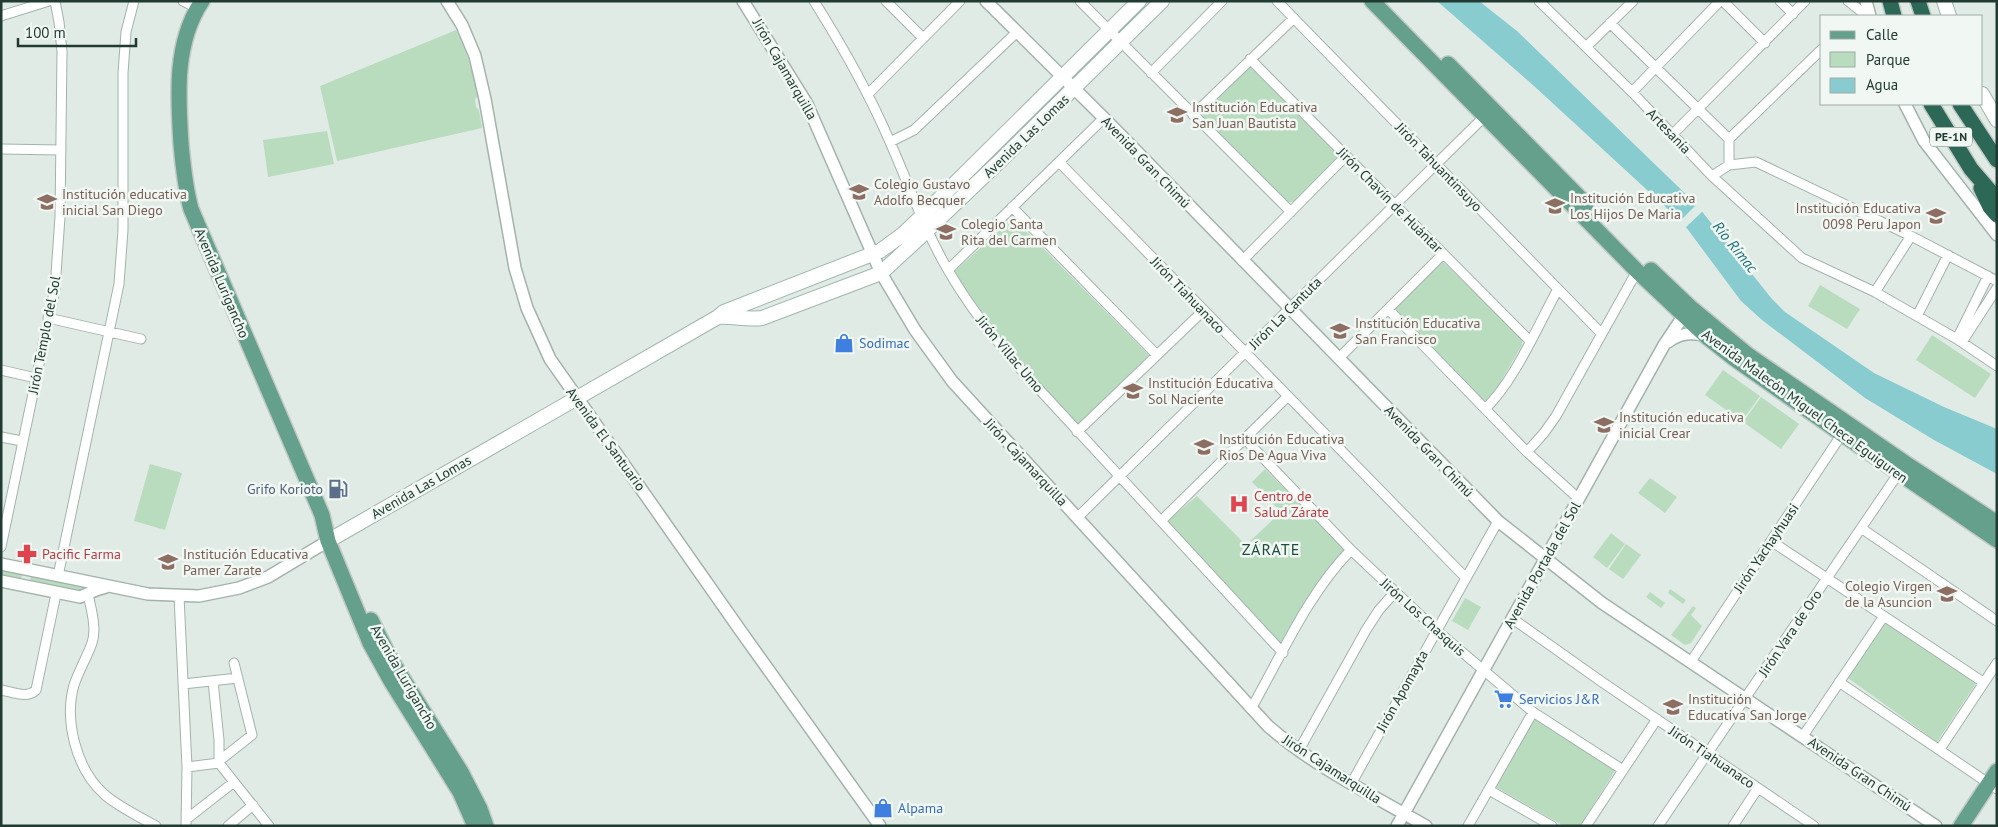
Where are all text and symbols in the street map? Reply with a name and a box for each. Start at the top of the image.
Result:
street label: Jirón Cajamarquilla [748,14,821,123]
scale bar [18,15,135,47]
legend [1820,15,1983,105]
text: 100 m [25,23,66,42]
text: Calle [1866,25,1898,44]
text: Parque [1866,50,1910,69]
text: Agua [1866,75,1898,94]
street label: Avenida Las Lomas [979,90,1073,182]
place label: Institución Educativa San Juan Bautista [1192,98,1317,132]
school or university icon: Institución Educativa San Juan Bautista [1166,104,1188,126]
street label: Artesanía [1643,105,1695,158]
street label: Avenida Gran Chimú [1097,112,1195,212]
street label: Jirón Tahuantinsuyo [1391,118,1486,216]
road number: PE-1N [1930,128,1972,146]
street label: Jirón Chavín de Huántar [1333,143,1447,257]
place label: Colegio Gustavo Adolfo Becquer [874,175,970,209]
school or university icon: Colegio Gustavo Adolfo Becquer [848,181,870,203]
place label: Institución educativa inicial San Diego [62,185,187,219]
place label: Institución Educativa Los Hijos De Maria [1570,189,1695,223]
school or university icon: Institución educativa inicial San Diego [36,191,58,213]
school or university icon: Institución Educativa Los Hijos De Maria [1544,195,1566,217]
place label: Institución Educativa 0098 Peru Japon [1796,199,1921,233]
school or university icon: Institución Educativa 0098 Peru Japon [1925,205,1947,227]
place label: Colegio Santa Rita del Carmen [961,215,1057,249]
water label: Río Rímac [1709,217,1762,277]
school or university icon: Colegio Santa Rita del Carmen [935,221,957,243]
street label: Avenida Lurigancho [191,225,253,341]
street label: Jirón Tiahuanaco [1146,252,1229,337]
street label: Jirón La Cantuta [1244,273,1325,354]
street label: Jirón Templo del Sol [24,274,64,397]
street label: Jirón Villac Umo [972,311,1048,396]
place label: Institución Educativa San Francisco [1355,314,1480,348]
school or university icon: Institución Educativa San Francisco [1329,320,1351,342]
street label: Avenida Malecón Miguel Checa Eguiguren [1698,325,1912,487]
shop icon: Sodimac [833,332,855,354]
place label: Sodimac [859,334,910,352]
place label: Institución Educativa Sol Naciente [1148,374,1273,408]
school or university icon: Institución Educativa Sol Naciente [1122,380,1144,402]
street label: Avenida El Santuario [562,384,650,494]
street label: Avenida Gran Chimú [1380,401,1478,501]
place label: Institución educativa inicial Crear [1619,408,1744,442]
street label: Jirón Cajamarquilla [980,413,1071,510]
school or university icon: Institución educativa inicial Crear [1593,414,1615,436]
place label: Institución Educativa Rios De Agua Viva [1219,430,1344,464]
school or university icon: Institución Educativa Rios De Agua Viva [1193,436,1215,458]
street label: Avenida Las Lomas [368,451,474,523]
fuel station icon: Grifo Korioto [327,478,349,500]
place label: Grifo Korioto [247,480,323,498]
place label: Centro de Salud Zárate [1254,487,1329,521]
hospital icon: Centro de Salud Zárate [1228,493,1250,515]
street label: Avenida Portada del Sol [1500,498,1584,632]
street label: Jirón Yachayhuasi [1729,500,1803,597]
district label: ZÁRATE [1242,539,1300,559]
pharmacy icon: Pacific Farma [16,543,38,565]
place label: Pacific Farma [42,545,121,563]
place label: Institución Educativa Pamer Zarate [183,545,308,579]
school or university icon: Institución Educativa Pamer Zarate [157,551,179,573]
street label: Jirón Los Chasquis [1376,573,1469,660]
place label: Colegio Virgen de la Asuncion [1845,577,1932,611]
school or university icon: Colegio Virgen de la Asuncion [1936,583,1958,605]
street label: Jirón Vara de Oro [1754,586,1826,681]
street label: Avenida Lurigancho [367,622,441,732]
street label: Jirón Apomayta [1372,647,1432,736]
supermarket icon: Servicios J&R [1493,688,1515,710]
place label: Servicios J&R [1519,690,1600,708]
place label: Institución Educativa San Jorge [1688,690,1807,724]
school or university icon: Institución Educativa San Jorge [1662,696,1684,718]
street label: Jirón Tiahuanaco [1665,721,1758,792]
street label: Jirón Cajamarquilla [1279,730,1385,808]
street label: Avenida Gran Chimú [1805,733,1915,815]
shop icon: Alpama [872,797,894,819]
place label: Alpama [898,799,943,817]

